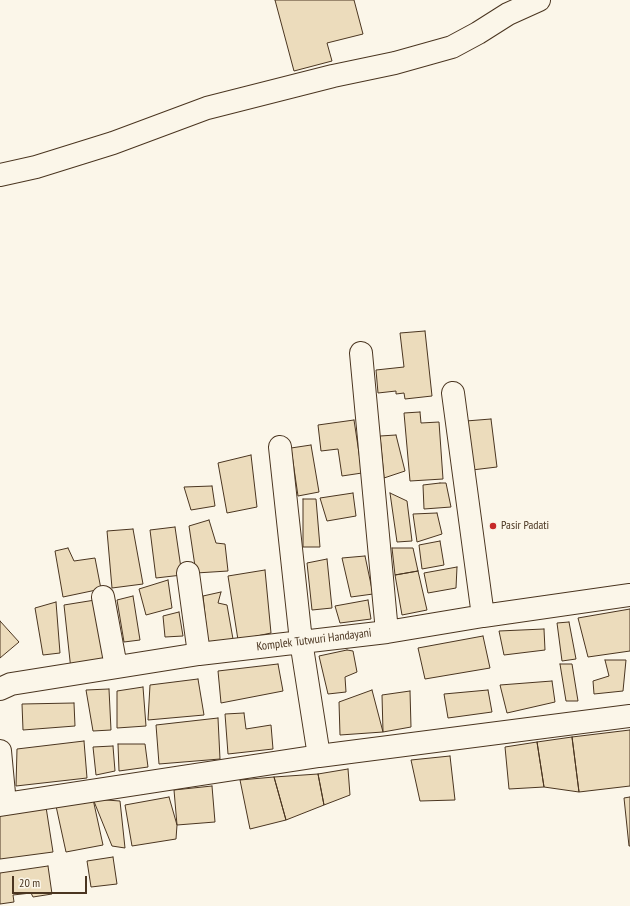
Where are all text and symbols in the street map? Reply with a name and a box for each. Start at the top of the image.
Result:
place label: Pasir Padati [501,519,549,533]
marker: Pasir Padati [488,521,498,531]
street label: Komplek Tutwuri Handayani [256,626,372,654]
scale bar [14,868,89,894]
text: 20 m [19,875,40,890]

